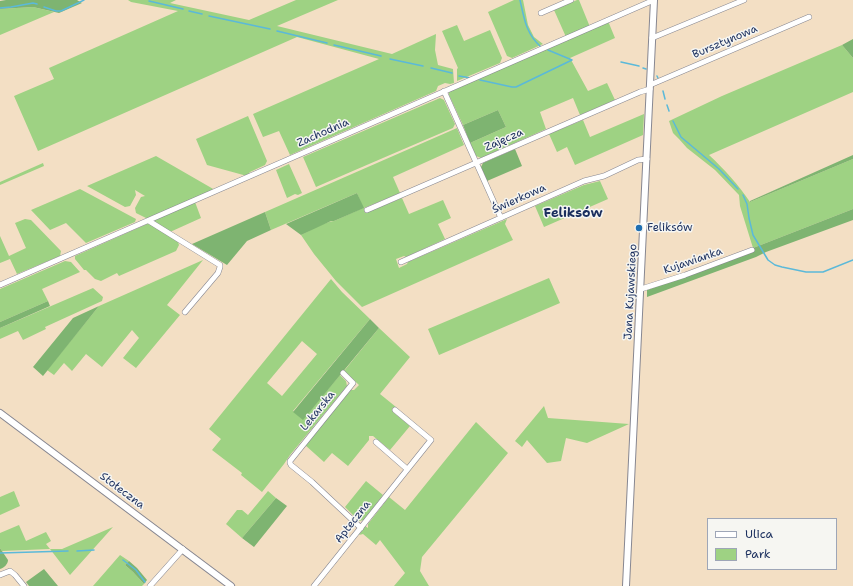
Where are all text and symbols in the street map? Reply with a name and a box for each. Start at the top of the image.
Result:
street label: Bursztynowa [691,22,759,62]
street label: Zachodnia [295,116,351,150]
street label: Zajęcza [483,126,525,154]
street label: Świerkowa [490,181,548,217]
district label: Feliksów [544,206,602,222]
place label: Feliksów [647,221,693,235]
marker: Feliksów [634,223,644,233]
street label: Jana Kujawskiego [622,244,640,340]
street label: Kujawianka [662,245,724,277]
street label: Lekarska [298,388,338,434]
street label: Stołeczna [97,470,147,512]
street label: Apteczna [332,498,374,546]
legend [707,518,837,570]
text: Ulica [745,526,773,542]
text: Park [745,546,771,562]

